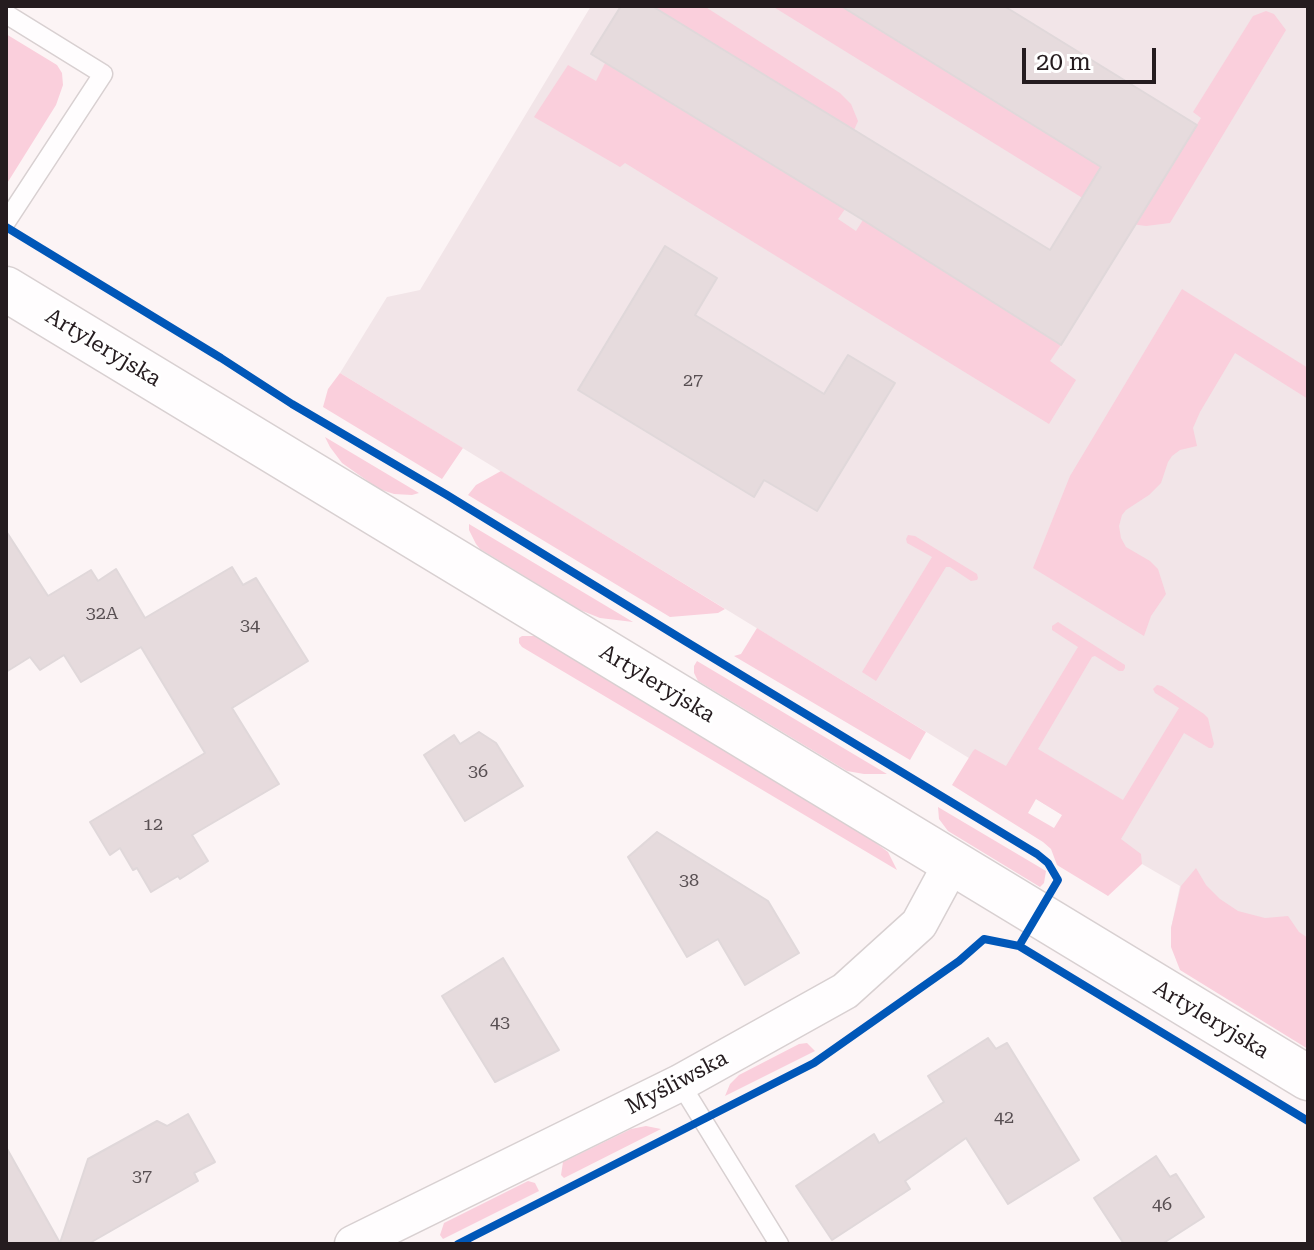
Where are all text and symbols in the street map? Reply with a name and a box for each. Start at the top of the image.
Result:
scale bar [1026,32,1160,82]
text: 20 m [1036,48,1091,76]
street label: Artyleryjska [40,303,166,393]
house number: 27 [683,370,703,392]
house number: 32A [86,603,118,625]
house number: 34 [240,615,260,637]
street label: Artyleryjska [594,639,720,729]
house number: 36 [468,761,488,783]
house number: 12 [143,814,163,836]
house number: 38 [679,870,699,892]
street label: Artyleryjska [1148,975,1274,1065]
house number: 43 [490,1012,510,1034]
street label: Myśliwska [622,1045,732,1121]
house number: 42 [994,1107,1014,1129]
house number: 37 [132,1166,152,1188]
house number: 46 [1152,1194,1172,1216]

